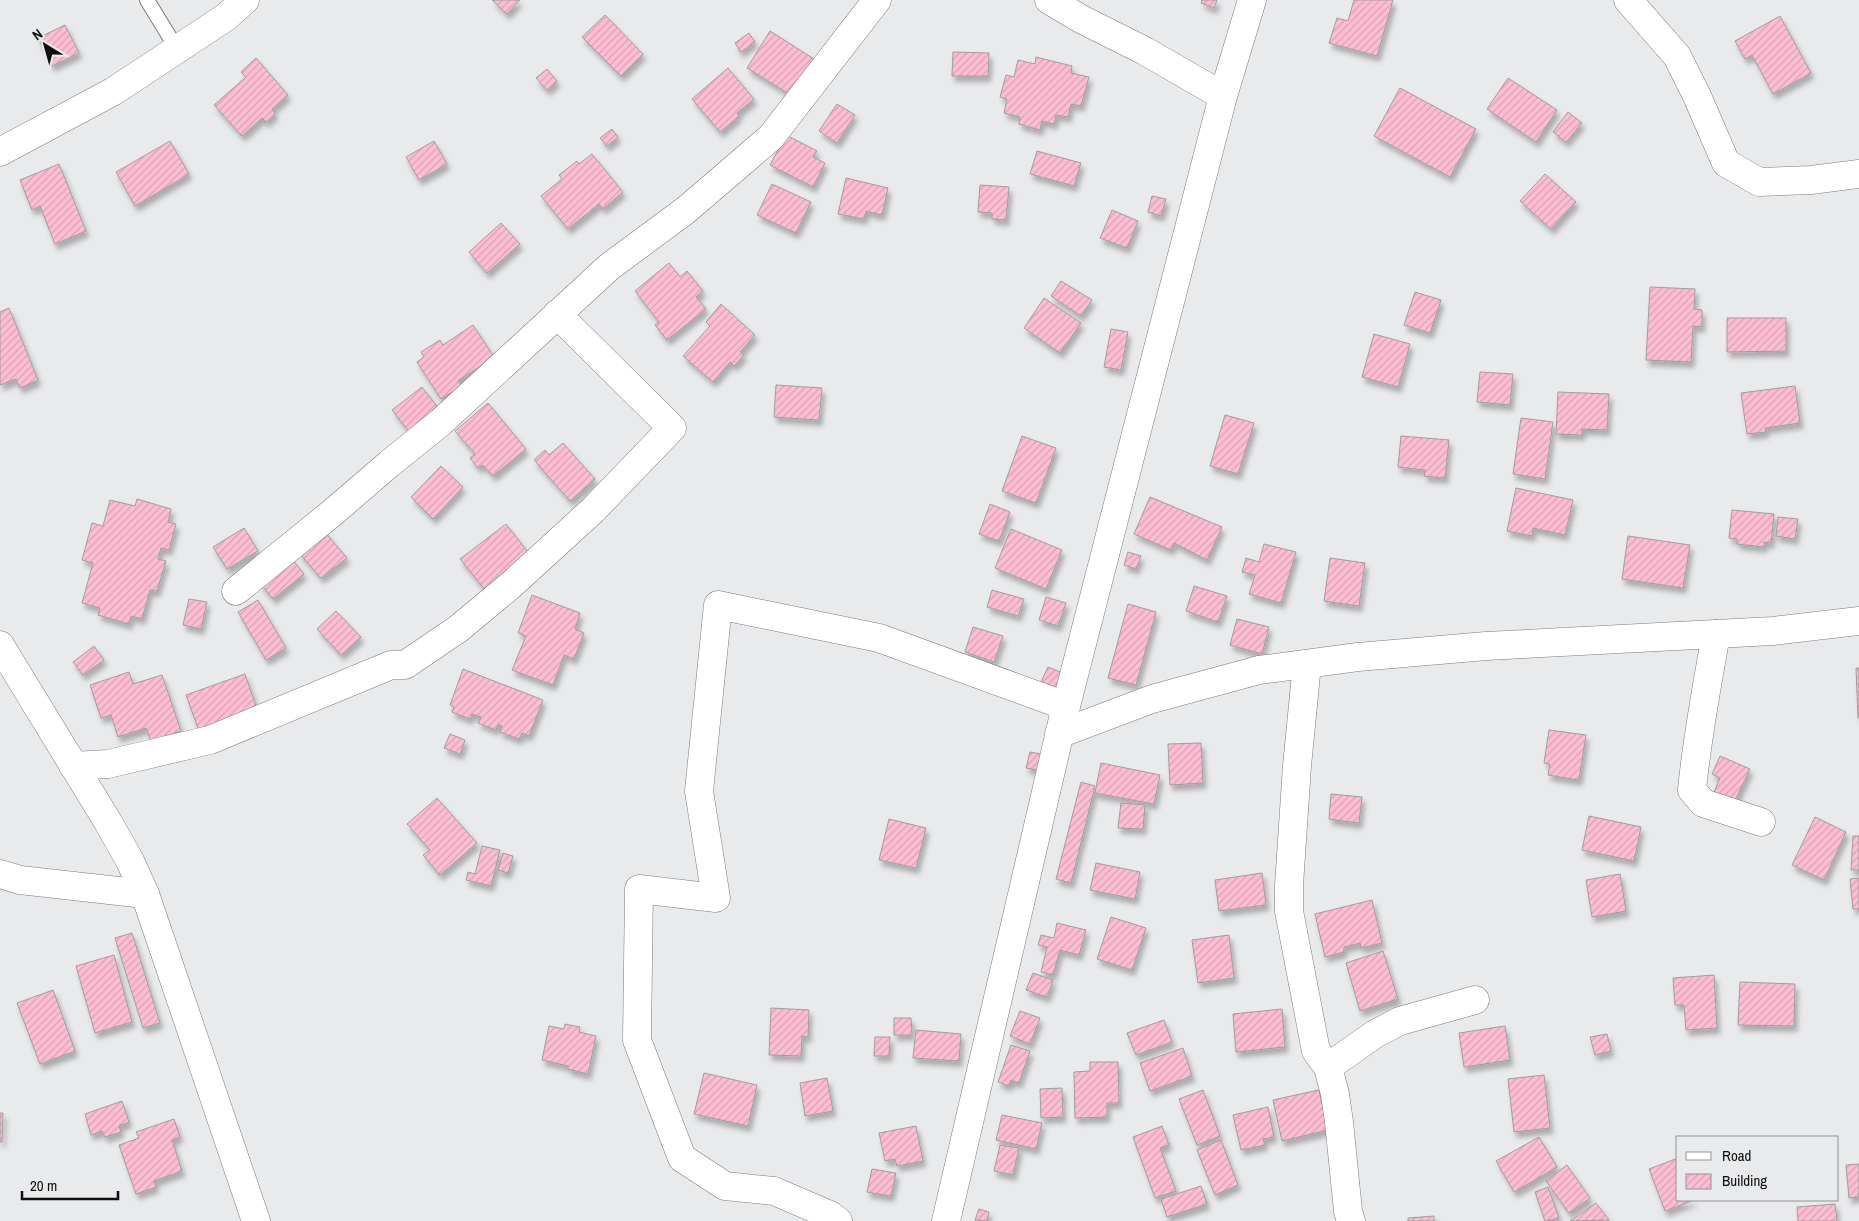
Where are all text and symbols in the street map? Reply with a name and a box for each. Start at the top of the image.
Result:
north arrow [20,20,70,70]
text: N [28,25,46,44]
legend [1676,1136,1839,1201]
text: Road [1722,1145,1751,1166]
scale bar [22,1168,119,1200]
text: Building [1722,1170,1767,1191]
text: 20 m [30,1175,57,1196]

